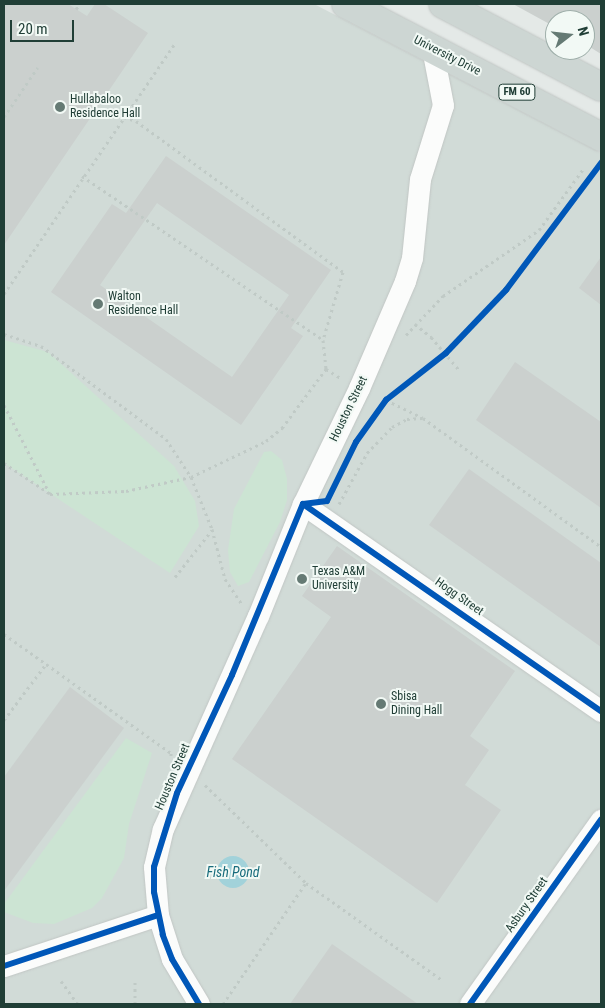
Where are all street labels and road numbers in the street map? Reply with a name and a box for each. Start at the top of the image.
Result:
street label: University Drive [411,33,483,79]
road number: FM 60 [498,84,536,100]
street label: Houston Street [327,374,371,444]
street label: Hogg Street [432,575,486,619]
street label: Houston Street [153,742,193,812]
street label: Asbury Street [503,875,551,935]

